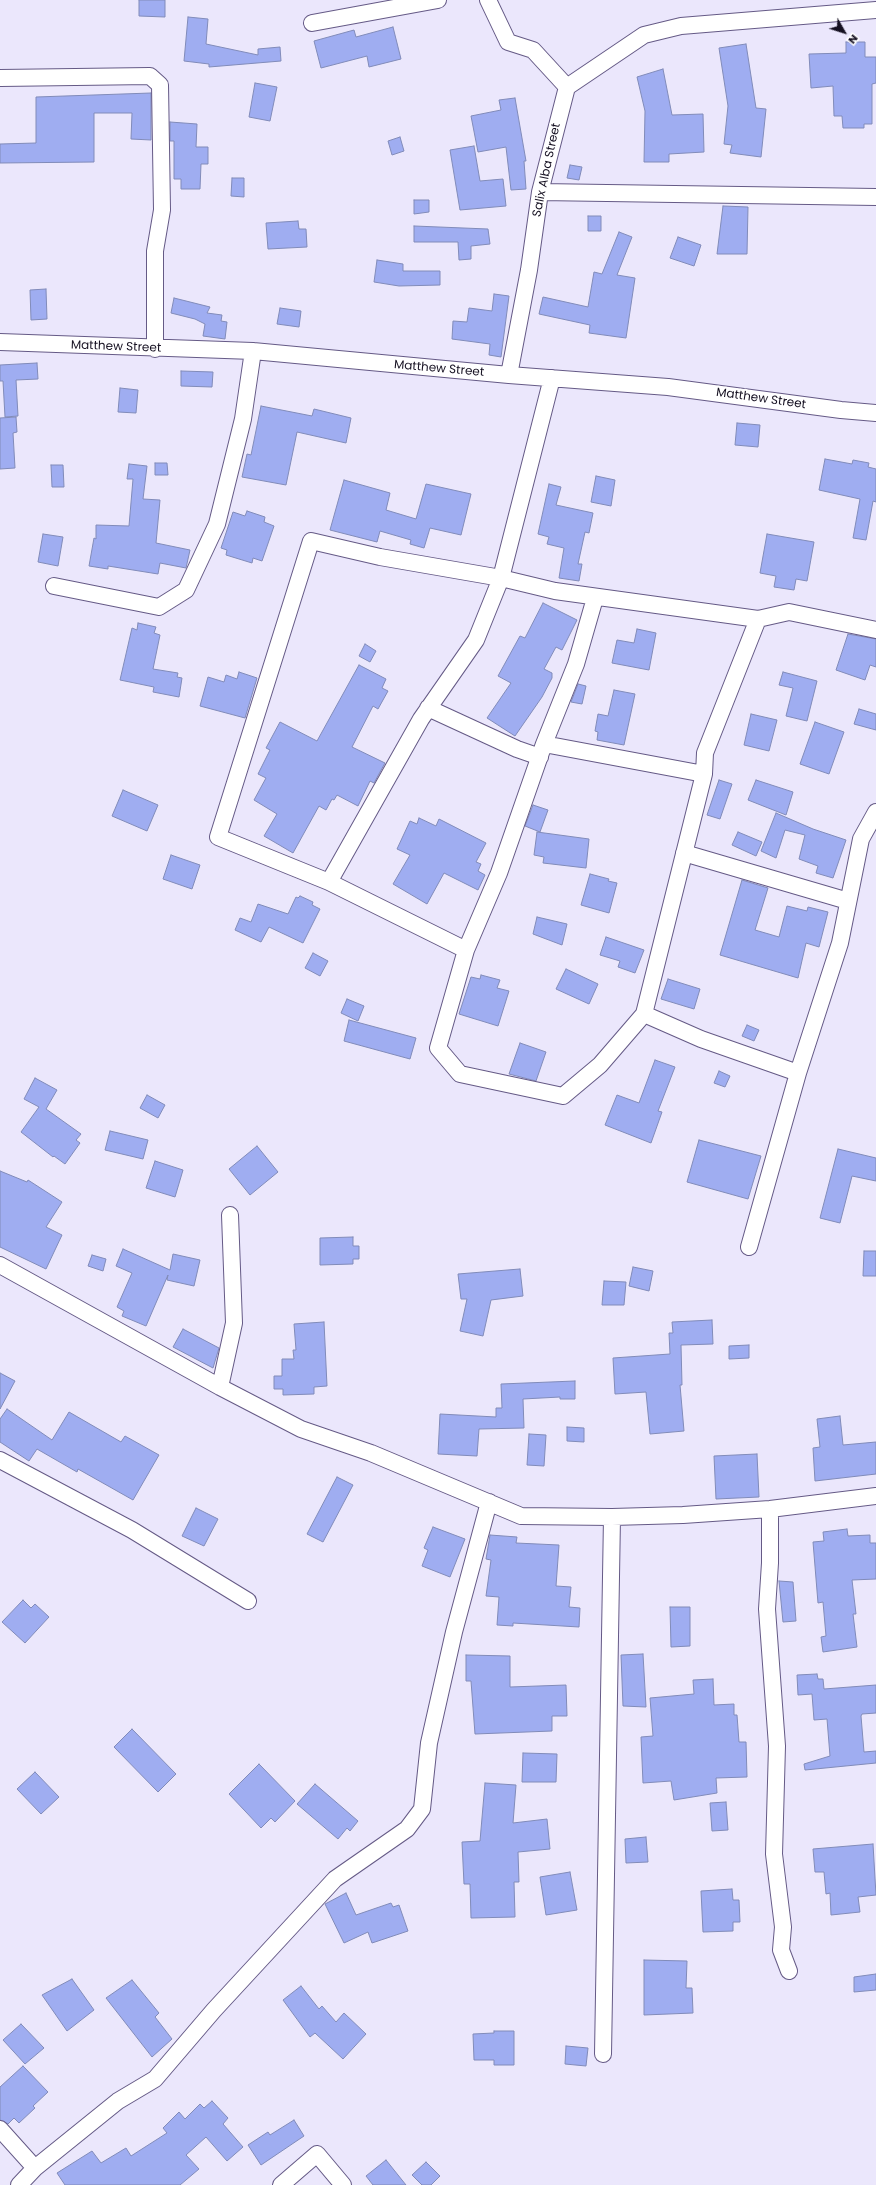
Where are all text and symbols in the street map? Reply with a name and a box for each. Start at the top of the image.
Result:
north arrow [824,12,864,52]
text: N [845,31,862,48]
street label: Salix Alba Street [530,122,564,218]
street label: Matthew Street [71,338,161,356]
street label: Matthew Street [393,358,485,380]
street label: Matthew Street [715,386,807,412]

